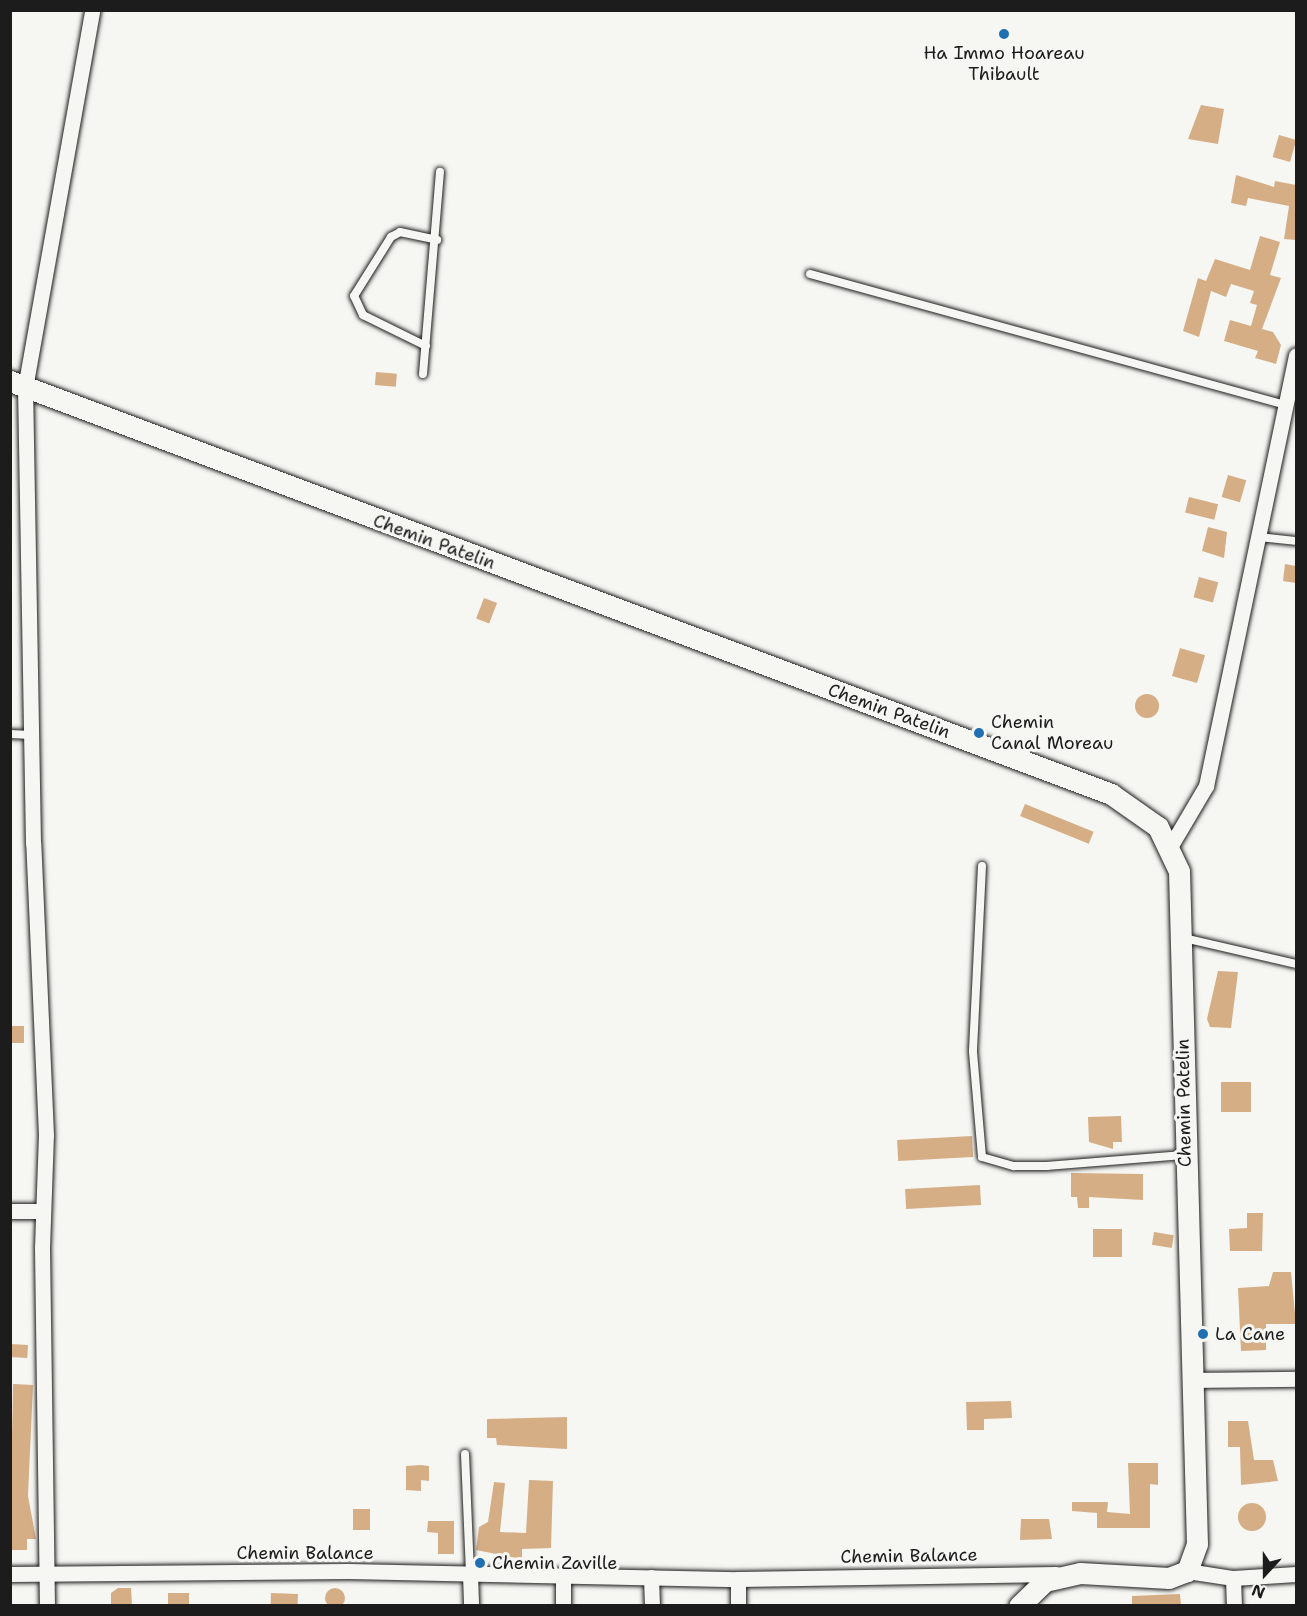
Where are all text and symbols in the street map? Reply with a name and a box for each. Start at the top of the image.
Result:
marker: Ha Immo Hoareau Thibault [997,27,1011,41]
place label: Ha Immo Hoareau Thibault [923,43,1085,86]
street label: Chemin Patelin [370,510,498,574]
street label: Chemin Patelin [825,679,953,743]
place label: Chemin Canal Moreau [991,712,1113,754]
marker: Chemin Canal Moreau [972,726,986,740]
street label: Chemin Patelin [1172,1039,1196,1167]
place label: La Cane [1215,1323,1285,1345]
marker: La Cane [1196,1327,1210,1341]
street label: Chemin Balance [236,1542,374,1564]
street label: Chemin Balance [840,1544,978,1568]
north arrow [1235,1544,1295,1604]
place label: Chemin Zaville [492,1552,618,1574]
marker: Chemin Zaville [473,1556,487,1570]
text: N [1249,1579,1268,1603]

